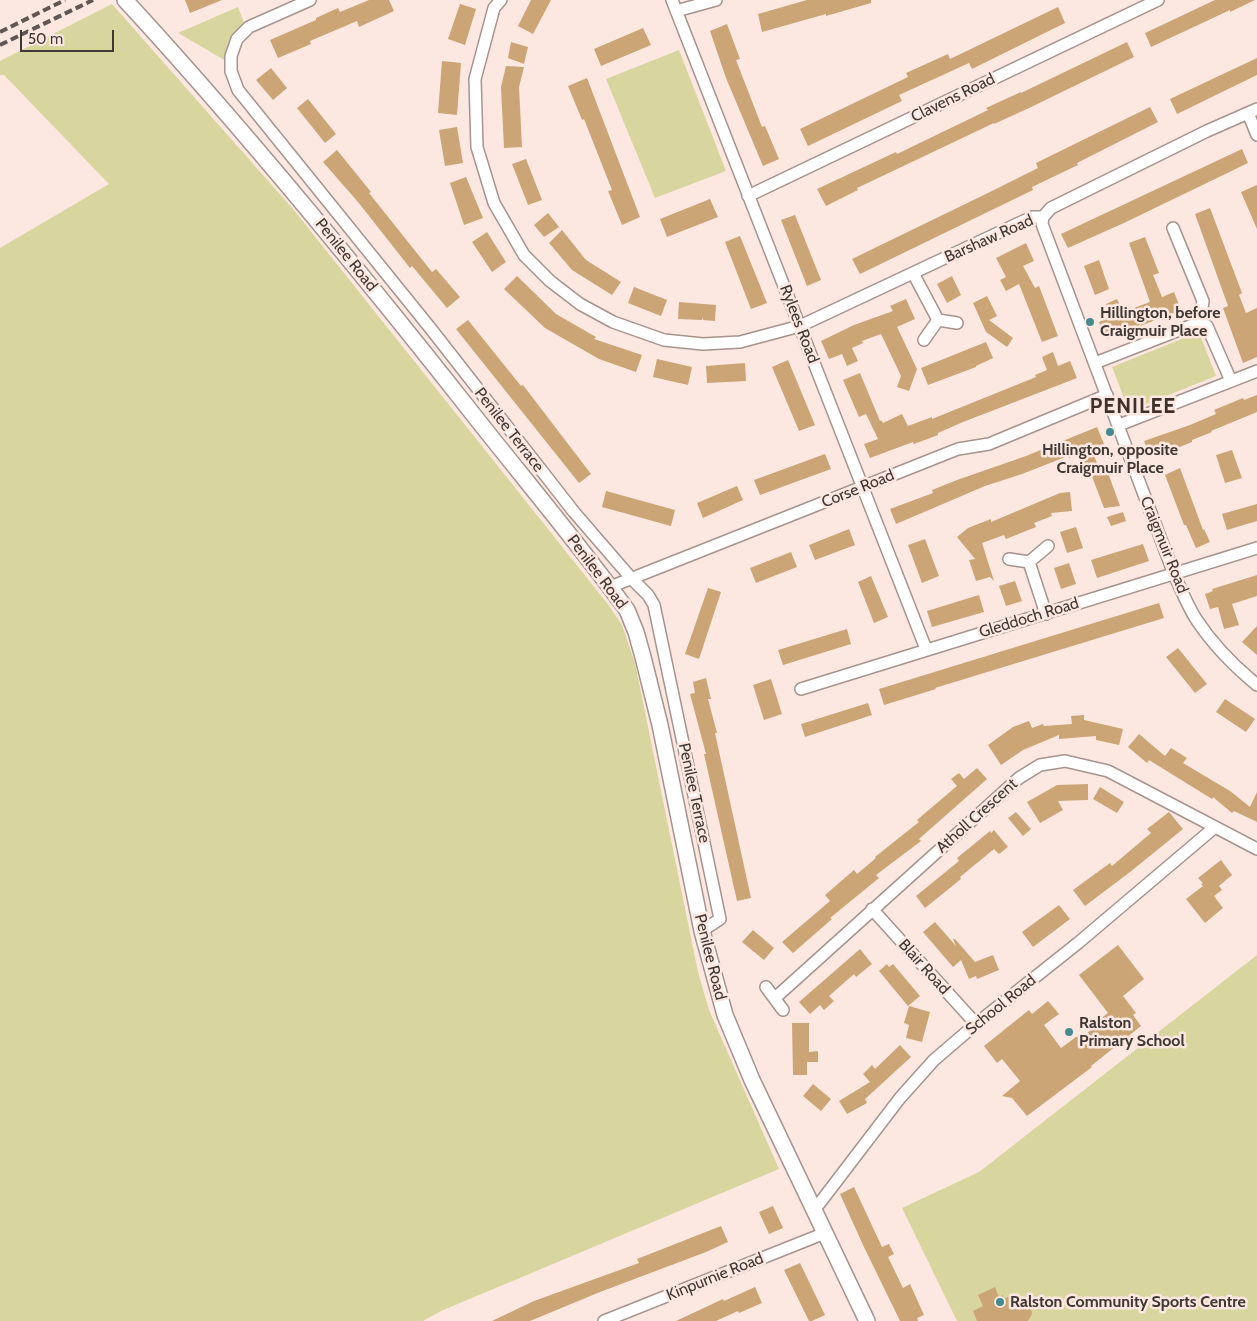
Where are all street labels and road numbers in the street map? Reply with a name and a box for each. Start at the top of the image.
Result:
street label: Clavens Road [908,69,998,127]
street label: Barshaw Road [942,211,1036,267]
street label: Penilee Road [311,215,381,295]
street label: Rylees Road [775,282,823,366]
street label: Penilee Terrace [470,384,548,476]
street label: Corse Road [819,466,897,512]
street label: Craigmuir Road [1136,494,1192,596]
street label: Penilee Road [563,531,631,613]
street label: Gleddoch Road [977,594,1081,642]
street label: Penilee Terrace [674,741,714,845]
street label: Atholl Crescent [933,775,1021,857]
street label: Penilee Road [690,912,730,1002]
street label: Blair Road [894,935,954,999]
street label: School Road [962,971,1040,1039]
street label: Kinpurnie Road [664,1249,766,1305]

